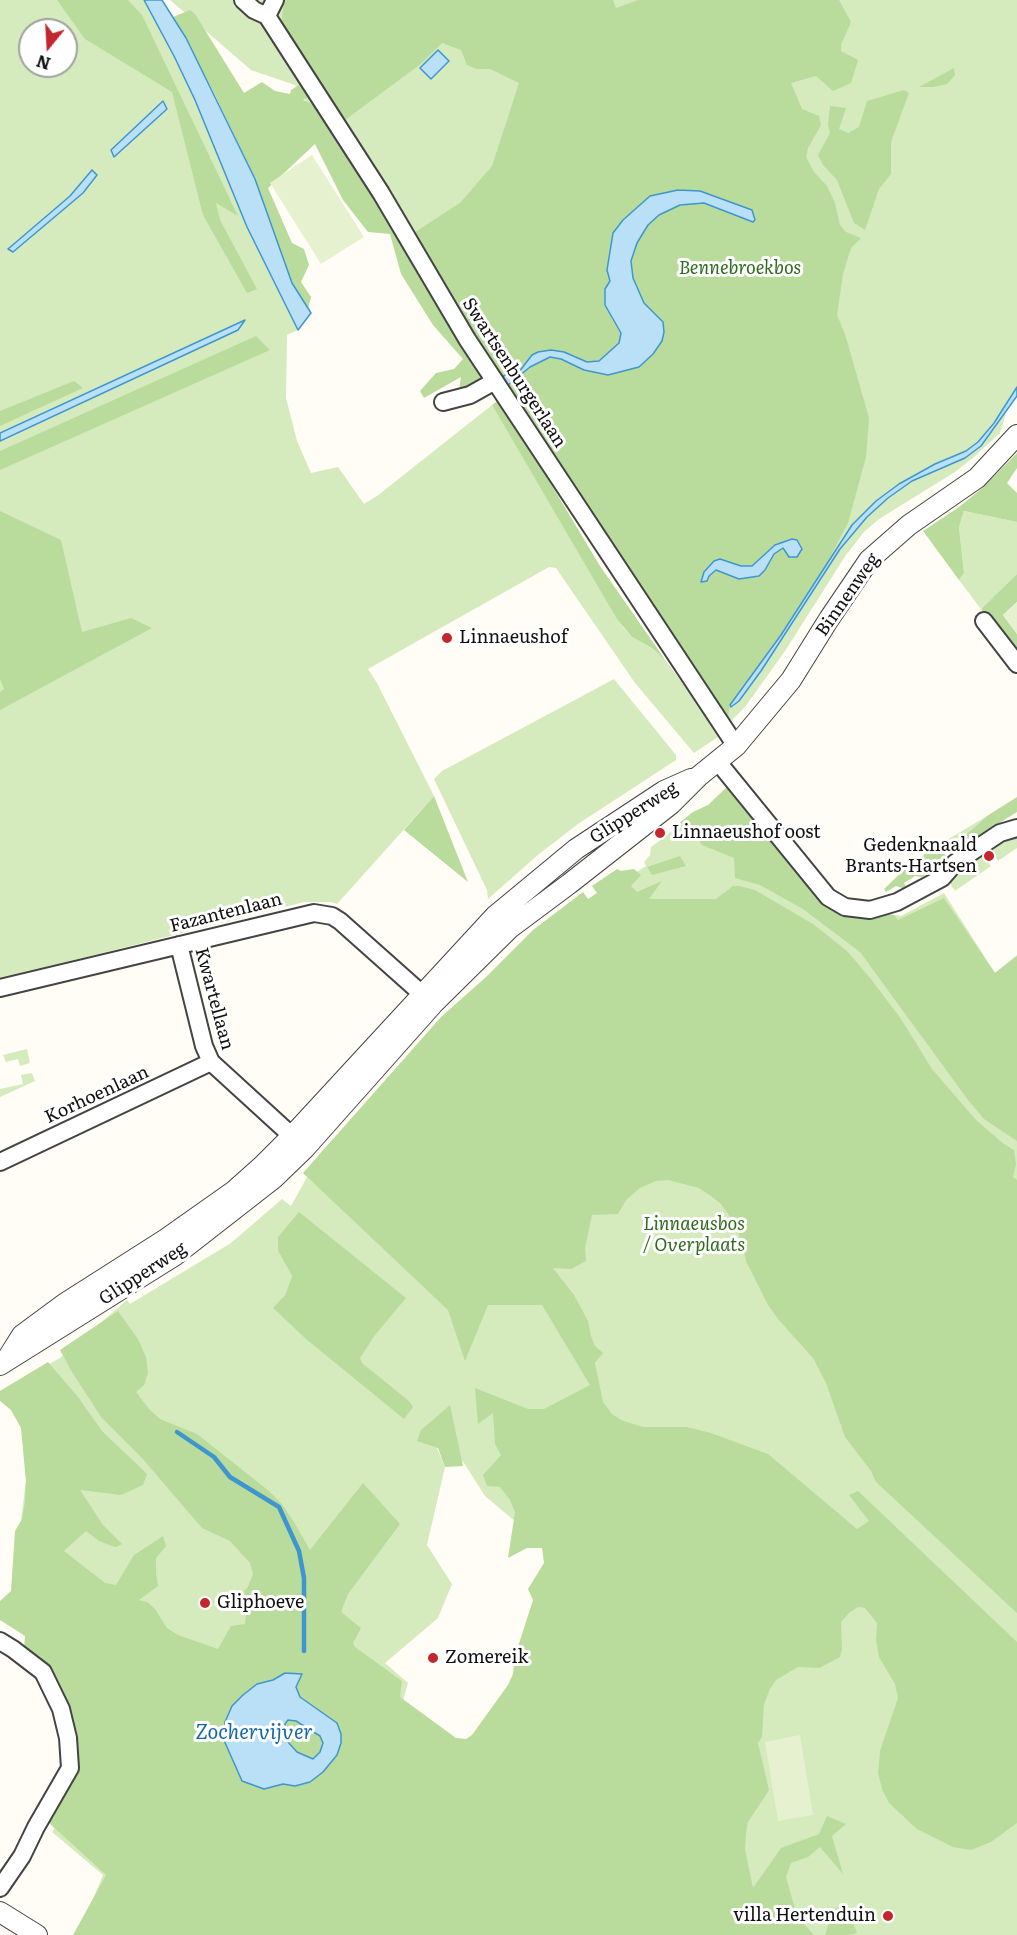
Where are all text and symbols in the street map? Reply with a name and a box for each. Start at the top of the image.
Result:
north arrow [18,18,78,78]
text: N [33,50,53,77]
park label: Bennebroekbos [679,258,801,280]
street label: Swartsenburgerlaan [457,294,571,452]
street label: Binnenweg [811,549,885,641]
place label: Linnaeushof [459,627,568,649]
marker: Linnaeushof [440,631,454,645]
street label: Glipperweg [586,777,682,849]
place label: Linnaeushof oost [672,822,820,844]
marker: Linnaeushof oost [653,826,667,840]
place label: Gedenknaald Brants-Hartsen [845,835,977,878]
marker: Gedenknaald Brants-Hartsen [982,849,996,863]
street label: Fazantenlaan [168,889,284,937]
street label: Kwartellaan [190,945,238,1053]
street label: Korhoenlaan [42,1061,152,1129]
park label: Linnaeusbos / Overplaats [643,1214,745,1256]
street label: Glipperweg [95,1238,191,1310]
place label: Gliphoeve [217,1592,304,1614]
marker: Gliphoeve [198,1596,212,1610]
place label: Zomereik [445,1647,528,1669]
marker: Zomereik [426,1651,440,1665]
water label: Zochervijver [195,1721,313,1745]
place label: villa Hertenduin [733,1905,876,1927]
marker: villa Hertenduin [881,1909,895,1923]

